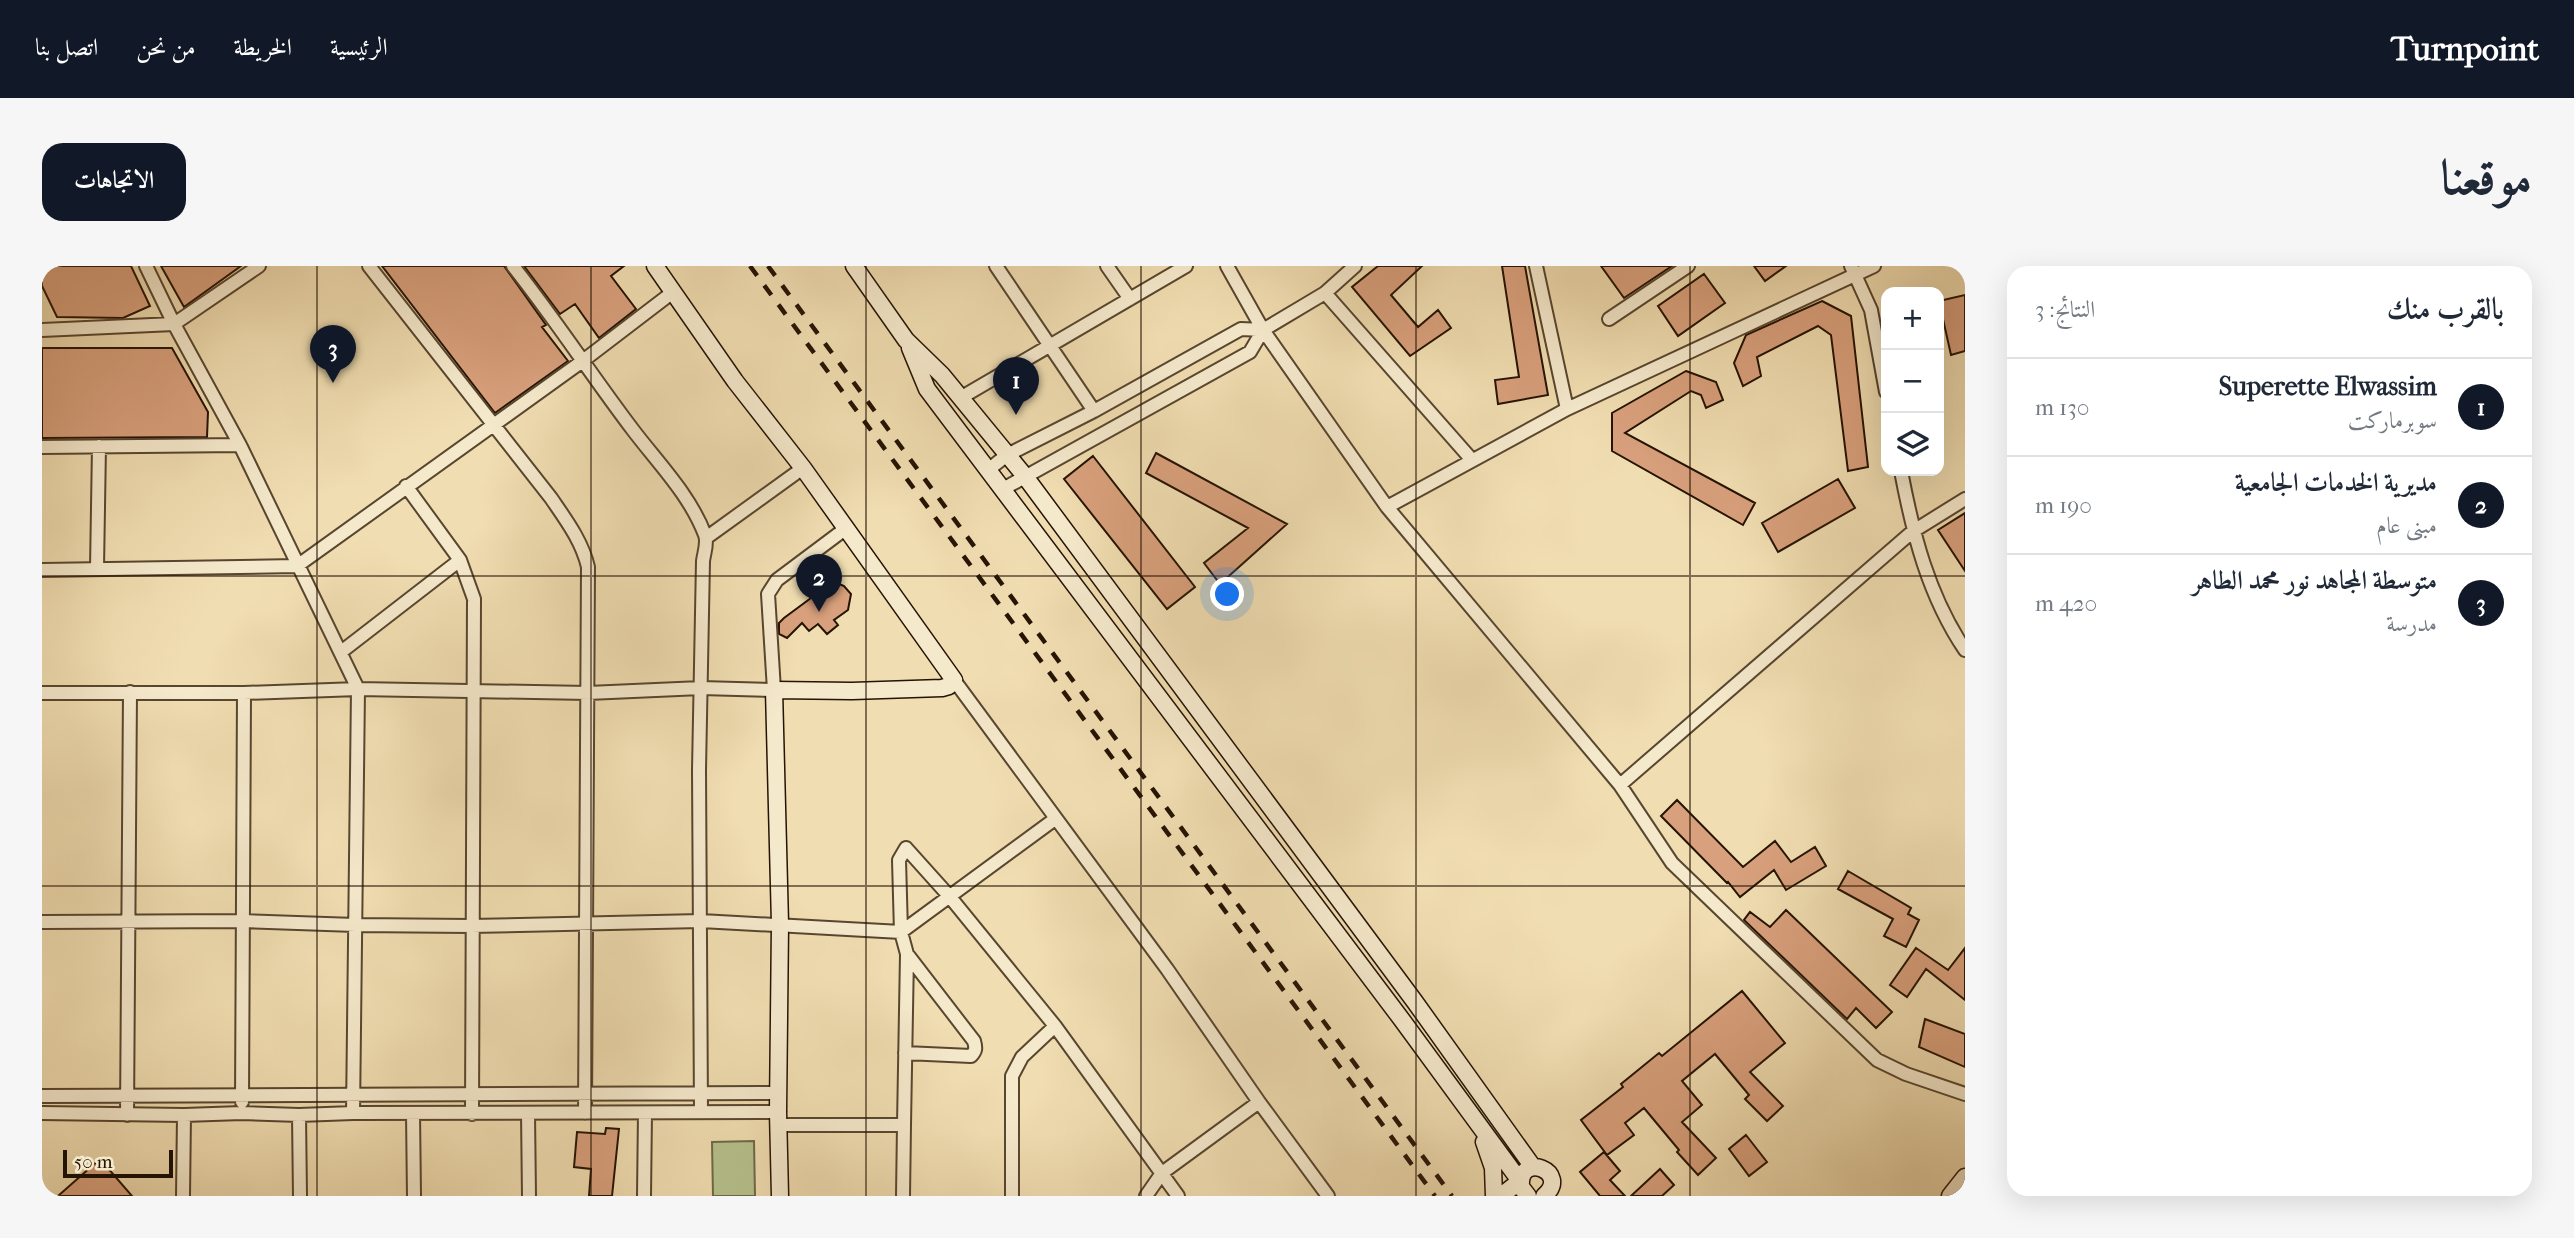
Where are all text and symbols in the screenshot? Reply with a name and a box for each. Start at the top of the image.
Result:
text: Turnpoint [2391,30,2539,69]
text: اتصل بنا [35,33,98,61]
text: من نحن [136,33,196,61]
text: الخريطة [234,33,292,61]
text: الرئيسية [330,33,388,61]
button: الاتجاهات [42,143,186,221]
text: موقعنا [2440,149,2532,207]
map controls [1881,287,1944,476]
button: + [1881,287,1944,350]
text: بالقرب منك [2387,292,2504,327]
text: النتائج: 3 [2035,296,2095,323]
pin: 3 [310,325,356,383]
button: − [1881,350,1944,413]
pin: 1 [993,357,1039,415]
text: Superette Elwassim [2219,371,2437,402]
text: 130 m [2035,394,2089,421]
text: 1 [2477,394,2485,421]
text: سوبرماركت [2348,407,2437,434]
button: layers [1881,413,1944,476]
text: مديرية الخدمات الجامعية [2235,467,2437,498]
text: 190 m [2035,492,2092,519]
text: 2 [2475,492,2487,519]
text: مبنى عام [2376,512,2437,539]
pin: 2 [796,554,842,612]
text: متوسطة المجاهد نور محمد الطاهر [2192,565,2437,596]
your location [1210,577,1244,611]
text: 420 m [2035,590,2097,617]
text: 3 [2476,590,2486,617]
text: مدرسة [2386,610,2437,637]
scale bar [63,1147,173,1179]
text: 50 m [74,1151,113,1173]

